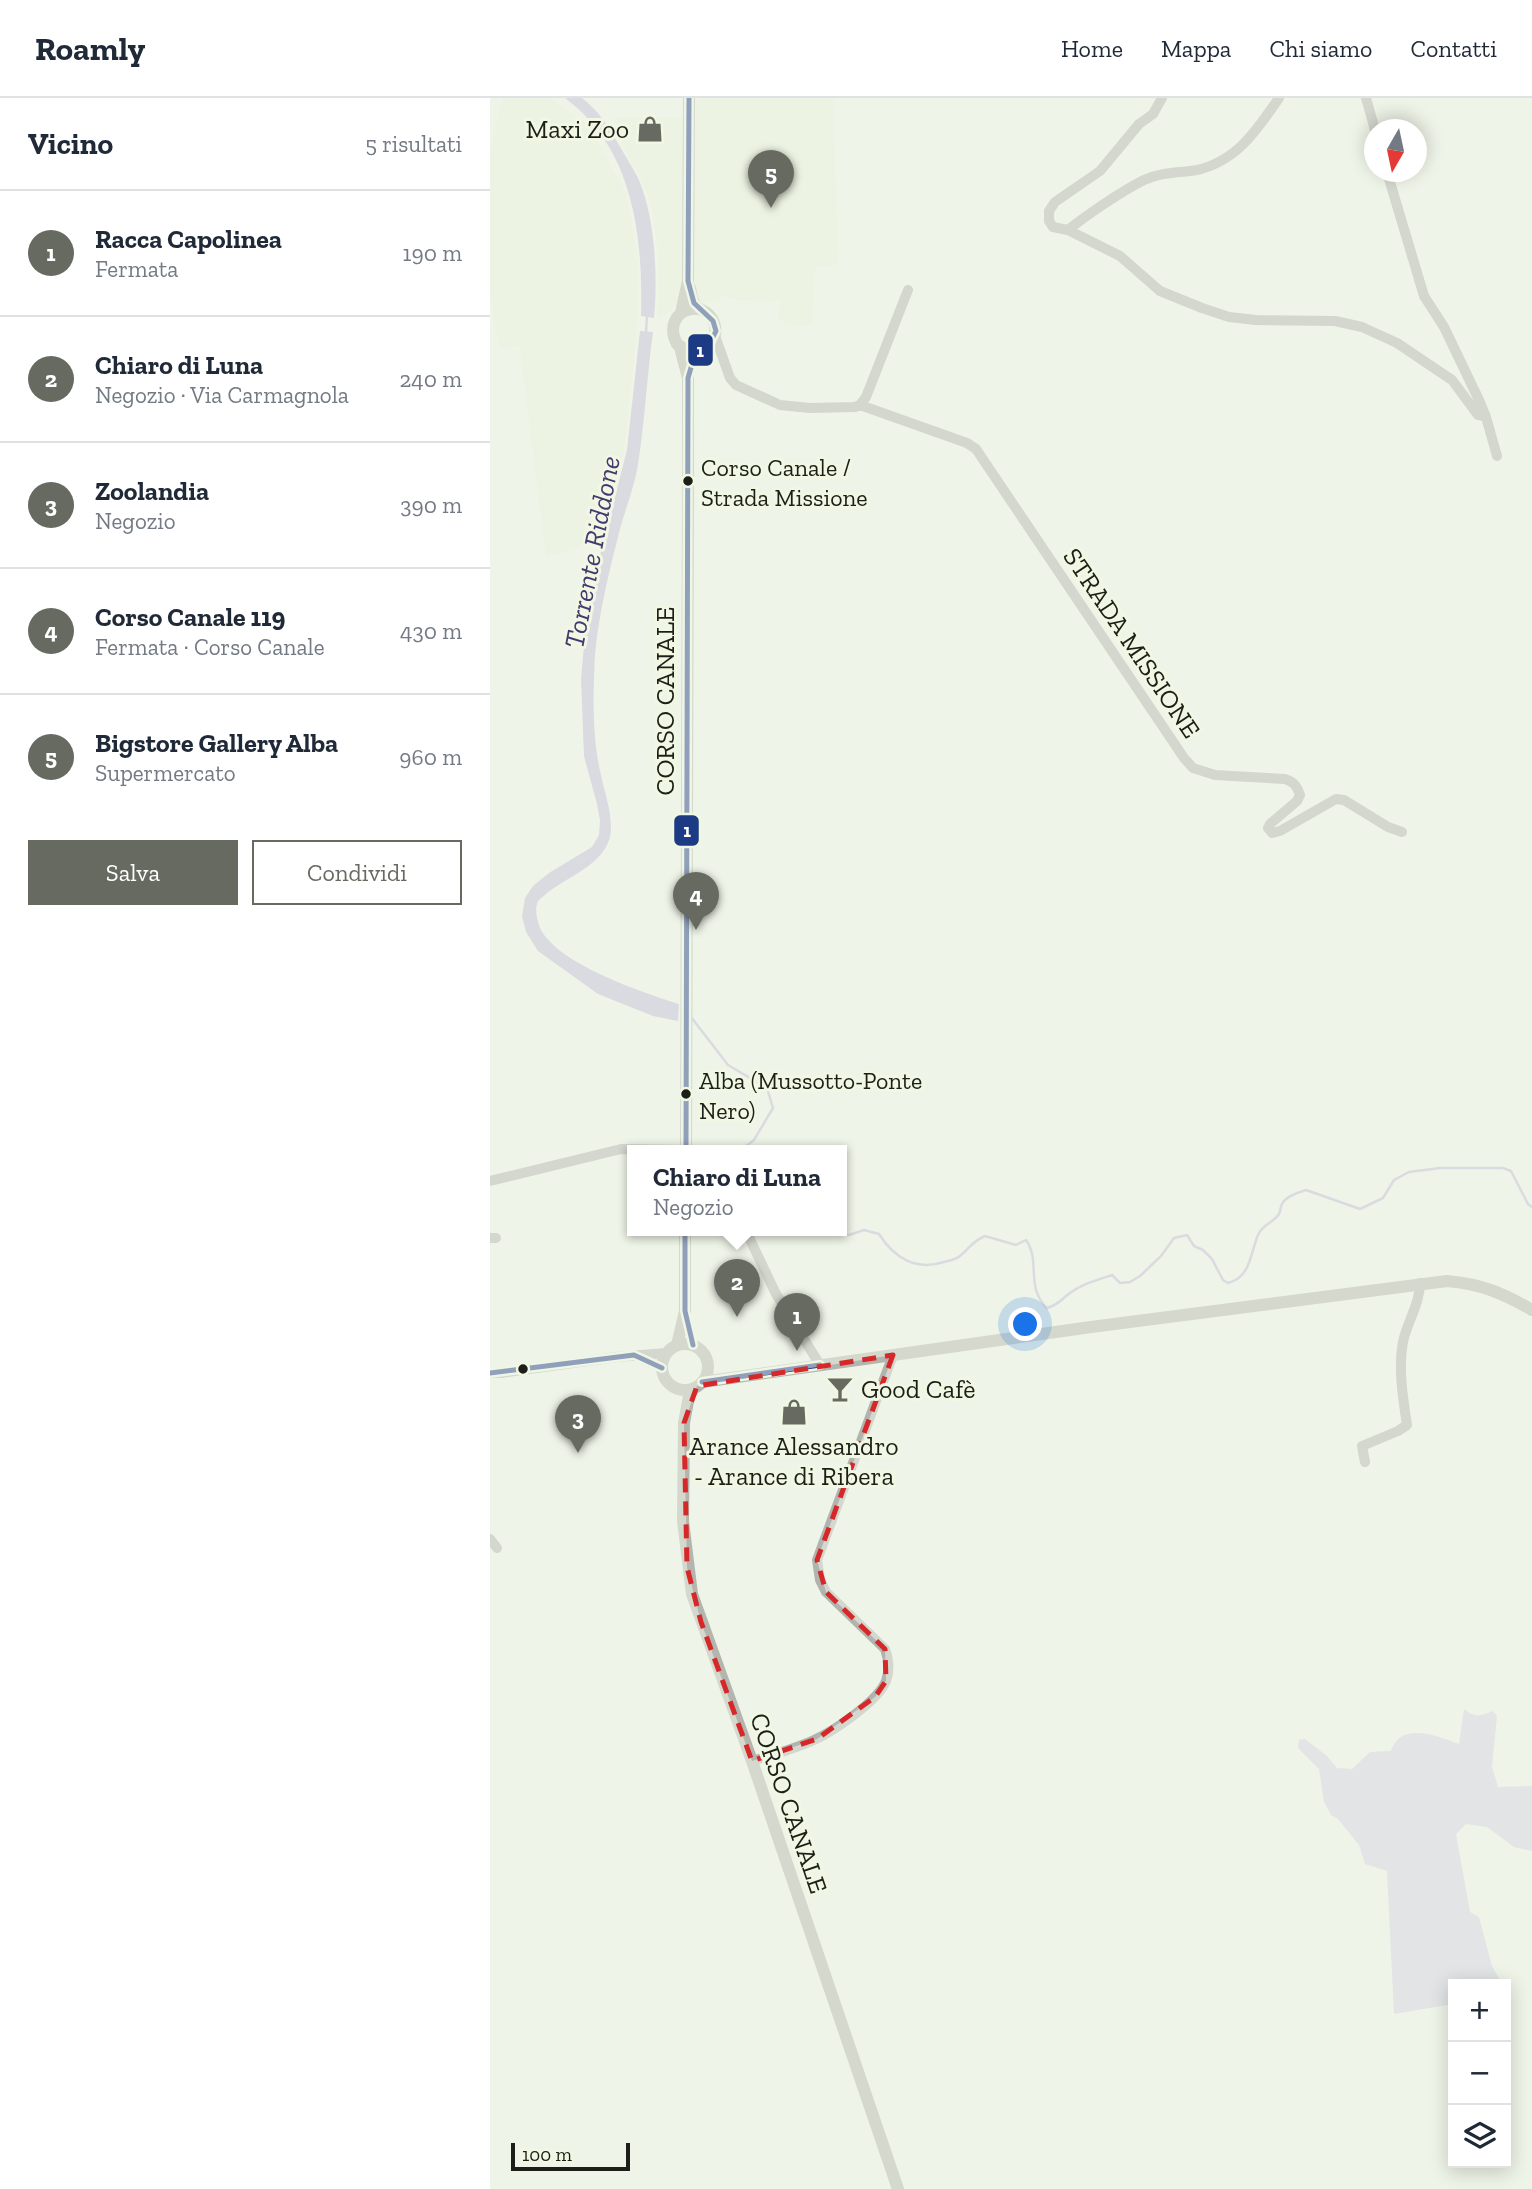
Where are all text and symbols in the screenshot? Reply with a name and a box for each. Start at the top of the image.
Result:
text: Roamly [35,29,145,68]
text: Home [1061,34,1123,63]
text: Mappa [1161,34,1231,63]
text: Chi siamo [1269,34,1372,63]
text: Contatti [1410,34,1497,63]
place label: Maxi Zoo [526,113,629,145]
shop icon: Maxi Zoo [635,114,665,144]
north arrow [1364,119,1427,182]
text: Vicino [28,126,113,162]
text: 5 risultati [365,130,462,158]
pin: 5 [748,150,794,208]
text: Racca Capolinea [95,223,282,255]
text: 1 [46,239,56,267]
text: 190 m [403,239,462,267]
text: Fermata [95,255,178,283]
line badge: 1 [687,333,714,367]
text: 1 [696,339,704,362]
text: Chiaro di Luna [95,349,263,381]
text: 2 [45,365,57,393]
text: 240 m [399,365,462,393]
text: Negozio · Via Carmagnola [95,381,349,409]
water label: Torrente Riddone [557,453,627,651]
place label: Corso Canale / Strada Missione [701,453,868,512]
marker: Corso Canale / Strada Missione [681,474,695,488]
text: Zoolandia [95,475,209,507]
text: 3 [45,491,57,519]
text: 390 m [400,491,462,519]
text: Negozio [95,507,176,535]
street label: STRADA MISSIONE [1057,542,1207,744]
text: Corso Canale 119 [95,601,285,633]
street label: CORSO CANALE [649,607,681,795]
text: 4 [44,617,58,645]
text: 430 m [400,617,462,645]
text: Fermata · Corso Canale [95,633,325,661]
text: Bigstore Gallery Alba [95,727,338,759]
text: 5 [45,743,57,771]
text: 960 m [399,743,462,771]
text: Supermercato [95,759,236,787]
line badge: 1 [673,814,700,847]
text: 1 [683,819,691,842]
button: Salva [28,840,238,905]
button: Condividi [252,840,462,905]
pin: 4 [673,872,719,930]
place label: Alba (Mussotto-Ponte Nero) [699,1066,922,1125]
marker: Alba (Mussotto-Ponte Nero) [679,1087,693,1101]
popup [627,1145,847,1236]
text: Chiaro di Luna [653,1161,821,1193]
text: Negozio [653,1193,733,1221]
pin: 2 [714,1259,760,1317]
pin: 1 [774,1293,820,1351]
your location [1008,1307,1042,1341]
unlabelled marker [516,1362,530,1376]
place label: Good Cafè [861,1373,976,1405]
bar icon: Good Cafè [825,1374,855,1404]
pin: 3 [555,1395,601,1453]
shop icon: Arance Alessandro - Arance di Ribera [779,1397,809,1427]
place label: Arance Alessandro - Arance di Ribera [689,1430,899,1492]
street label: CORSO CANALE [743,1709,835,1897]
map controls [1448,1979,1511,2168]
button: + [1448,1979,1511,2042]
button: − [1448,2042,1511,2105]
button: layers [1448,2105,1511,2168]
scale bar [511,2140,630,2172]
text: 100 m [522,2143,572,2166]

